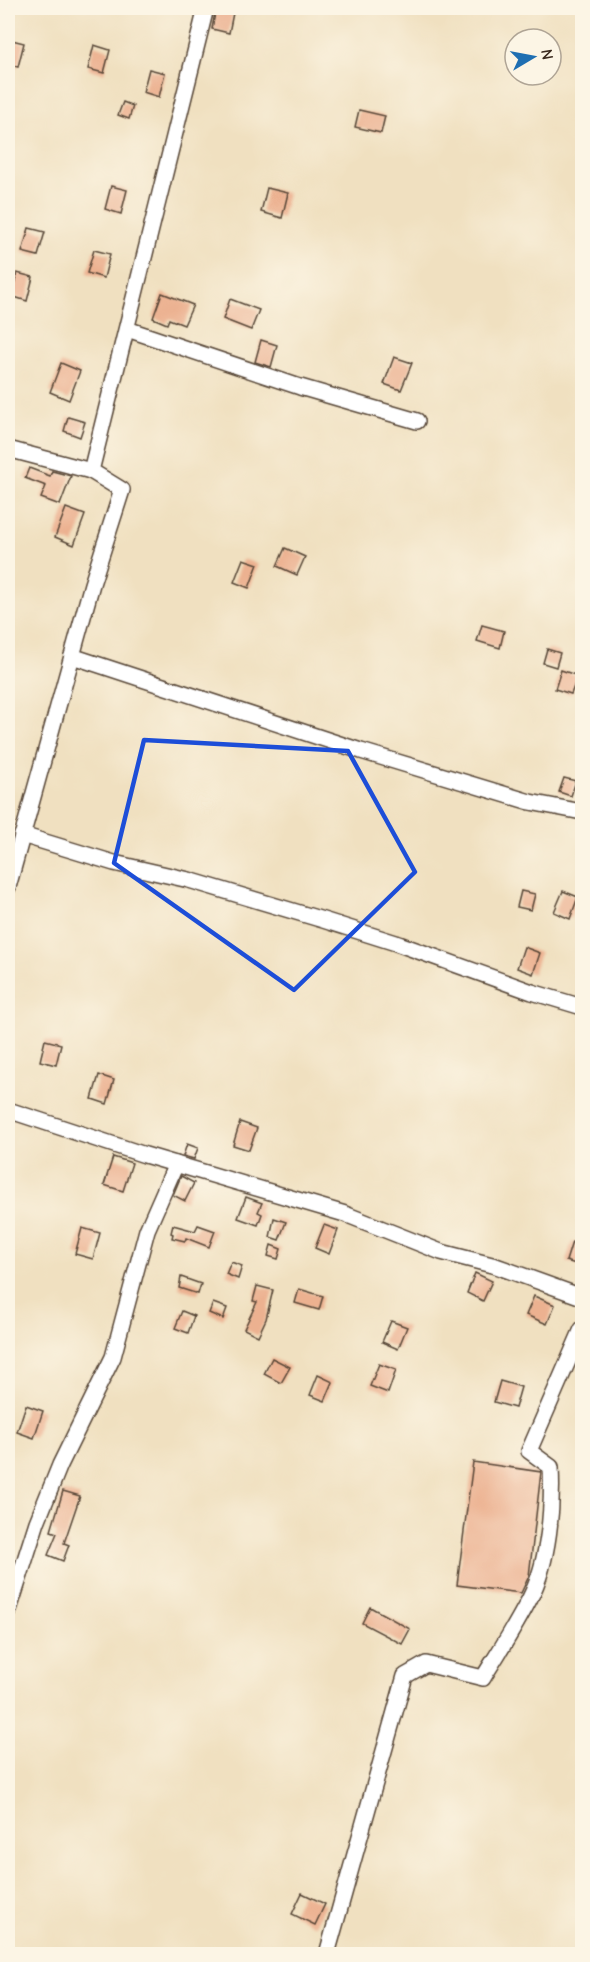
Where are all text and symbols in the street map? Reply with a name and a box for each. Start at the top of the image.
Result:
north arrow [503,27,563,87]
text: N [537,48,557,61]

